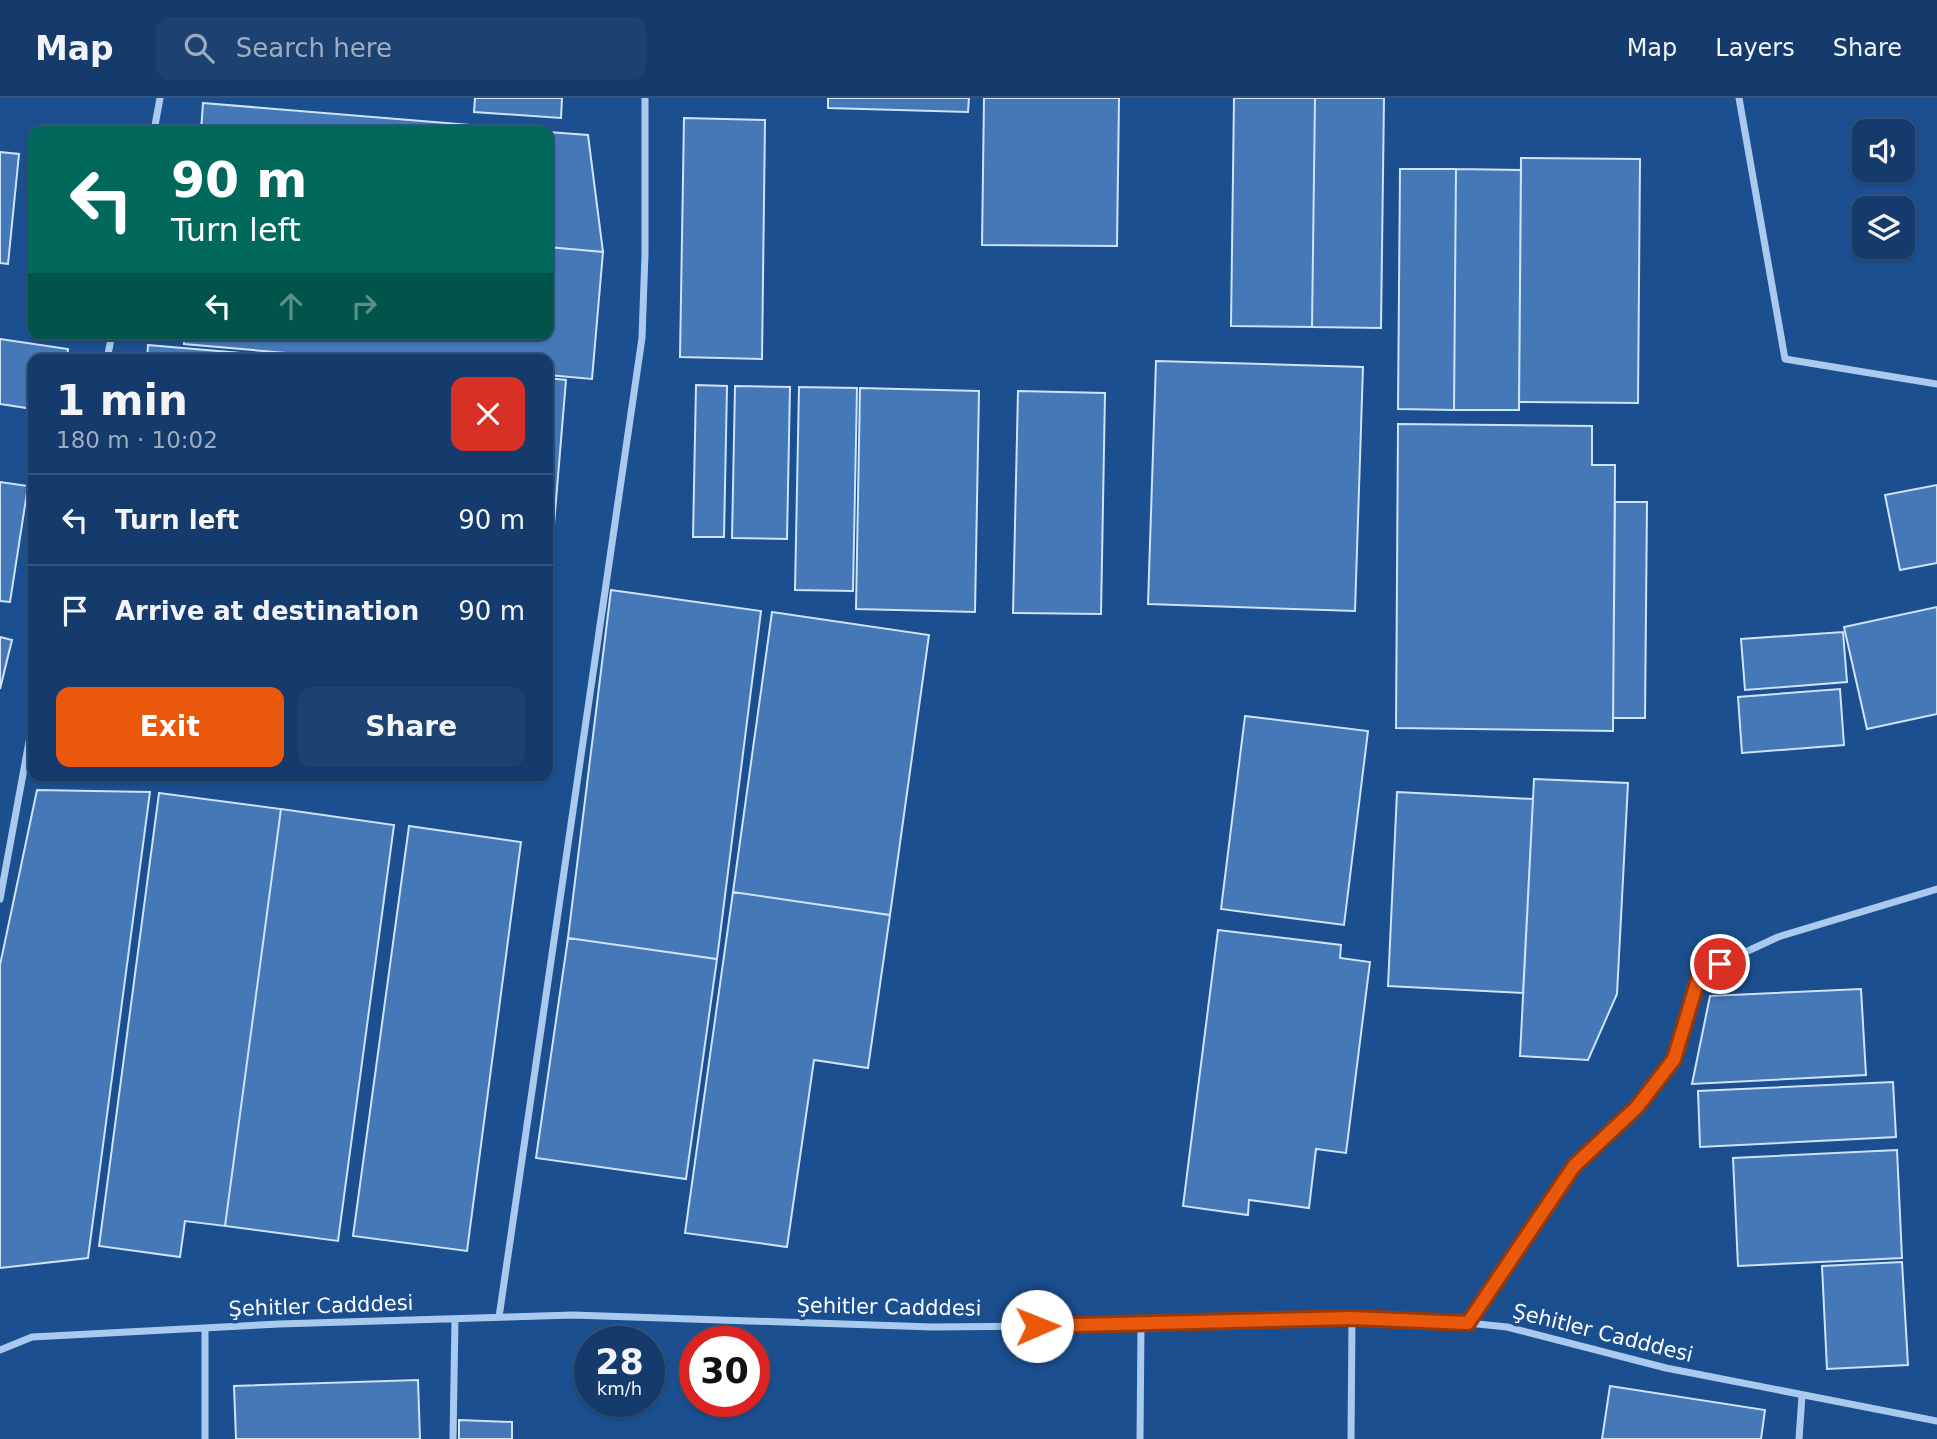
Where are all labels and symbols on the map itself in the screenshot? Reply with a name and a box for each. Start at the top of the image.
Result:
pin [1690,934,1750,994]
position arrow [1000,1289,1074,1363]
street label: Şehitler Cadddesi [228,1291,414,1321]
street label: Şehitler Cadddesi [796,1293,982,1321]
street label: Şehitler Cadddesi [1510,1299,1696,1367]
speed limit sign: 30 [679,1326,770,1417]

